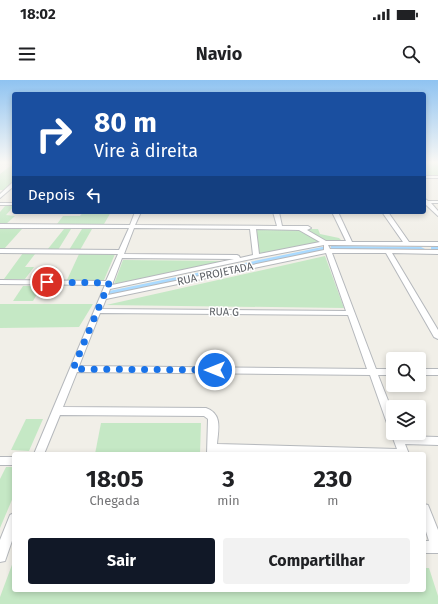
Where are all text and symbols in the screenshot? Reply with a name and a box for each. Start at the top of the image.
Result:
text: 18:02 [20,5,56,23]
icon: menu [16,43,38,65]
text: Navio [196,43,242,65]
icon: search [400,43,422,65]
text: 80 m [94,106,157,139]
icon: right [28,108,80,160]
text: Vire à direita [94,140,198,162]
icon: left [83,184,105,206]
text: Depois [28,186,75,204]
street label: RUA PROJETADA [176,259,255,288]
pin [30,265,64,299]
icon: arrive [36,271,58,293]
street label: RUA G [209,305,239,319]
position arrow [194,349,236,391]
map controls [386,352,426,440]
button: search [386,352,426,392]
button: layers [386,400,426,440]
text: 18:05 [86,465,144,493]
text: 3 [222,465,235,493]
text: 230 [313,465,352,493]
text: Chegada [89,493,140,508]
text: min [217,493,240,508]
text: m [327,493,338,508]
button: Sair [28,538,215,584]
button: Compartilhar [223,538,410,584]

